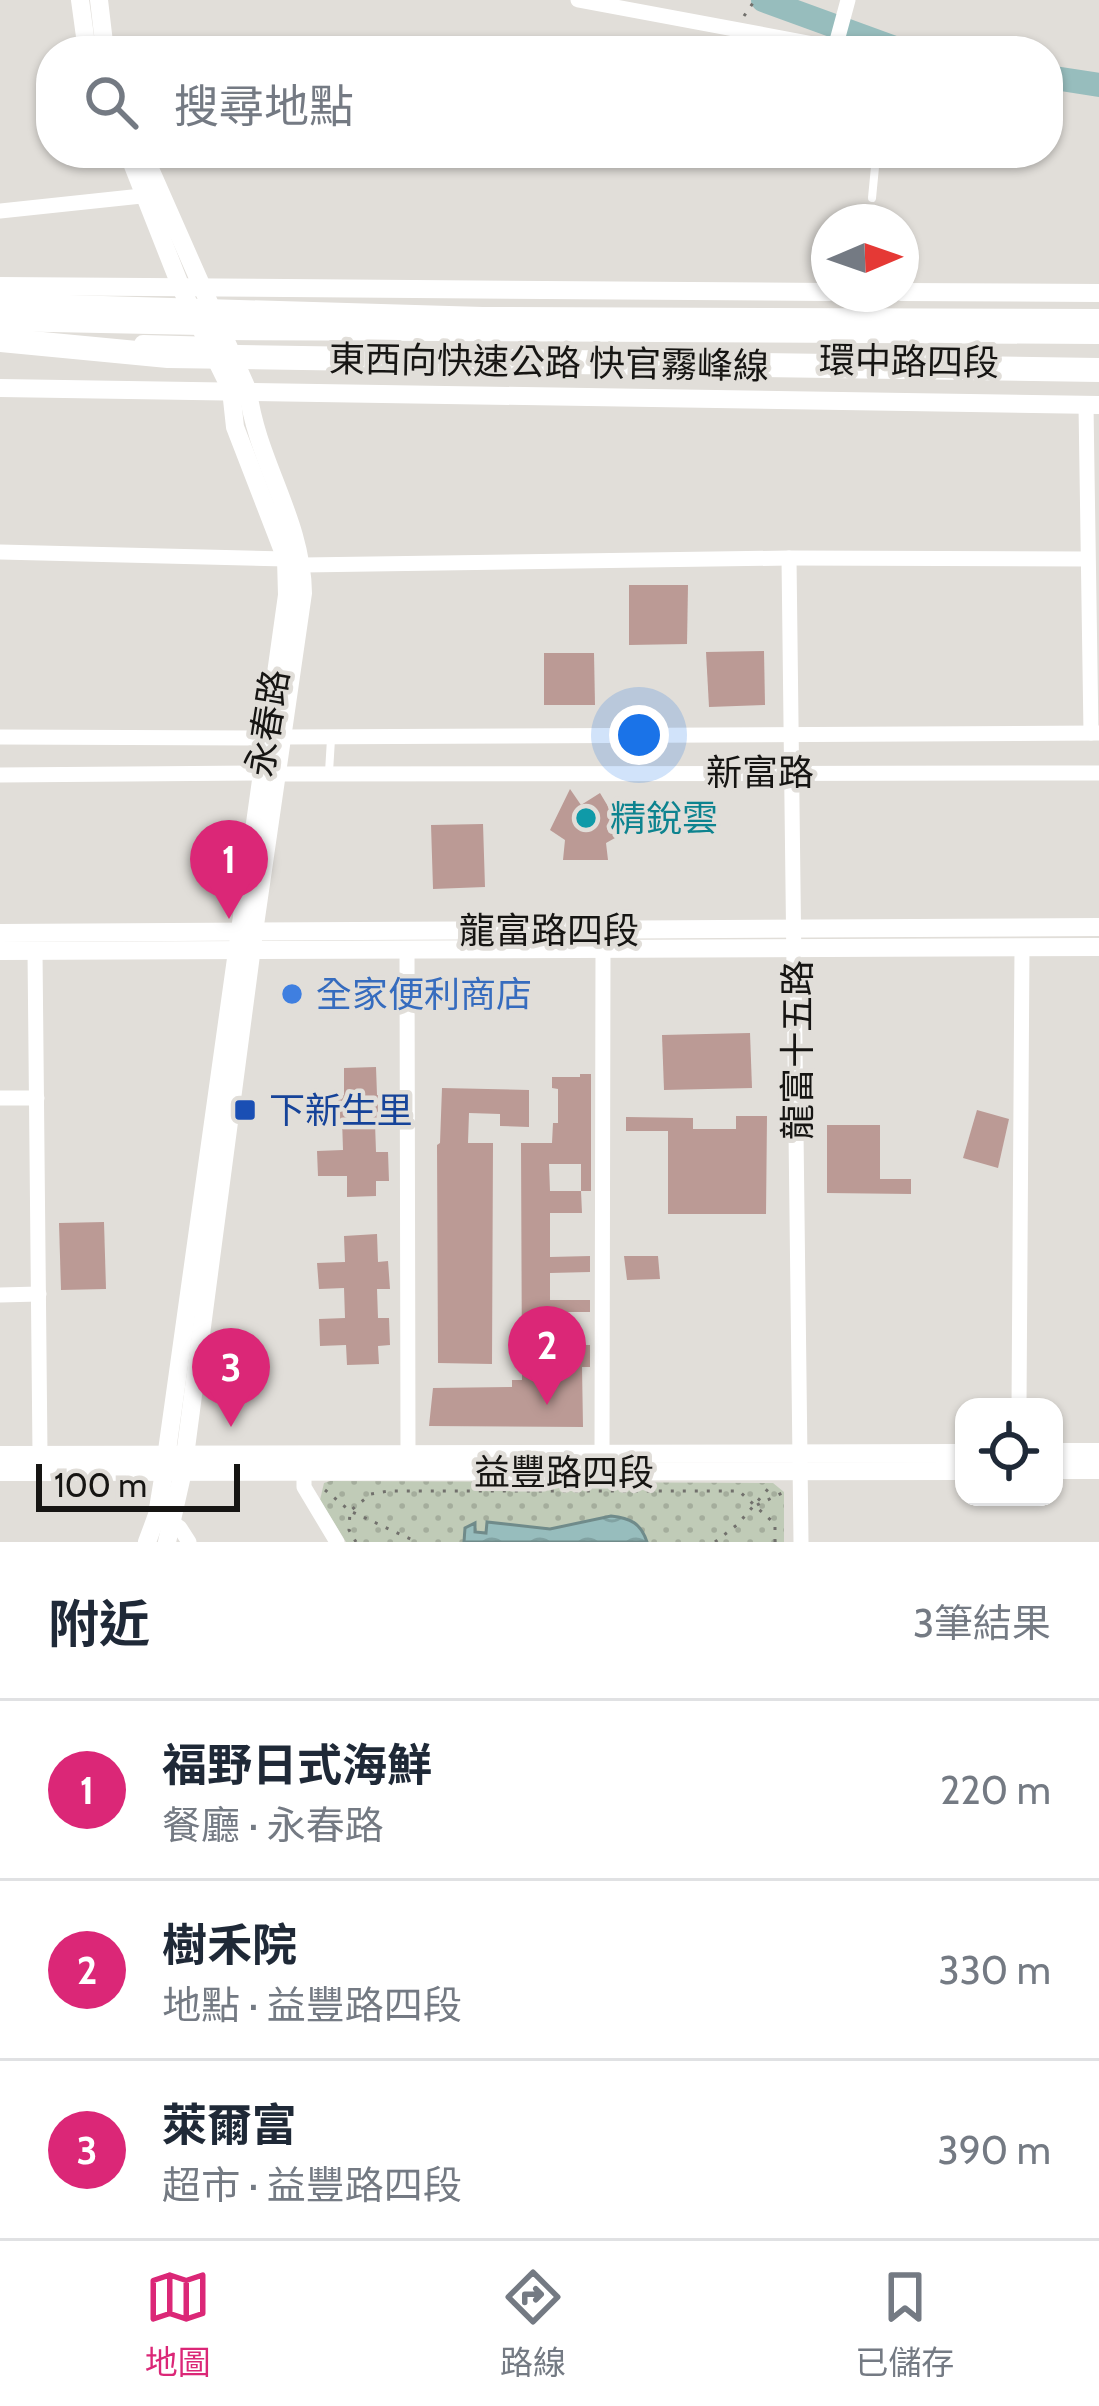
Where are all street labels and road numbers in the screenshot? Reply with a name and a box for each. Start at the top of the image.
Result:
street label: 東西向快速公路 快官霧峰線 [329,336,769,388]
street label: 環中路四段 [819,337,999,385]
street label: 永春路 [237,666,297,780]
street label: 新富路 [706,750,814,794]
street label: 龍富路四段 [459,908,639,952]
street label: 龍富十五路 [775,960,819,1140]
street label: 益豐路四段 [474,1450,654,1494]

